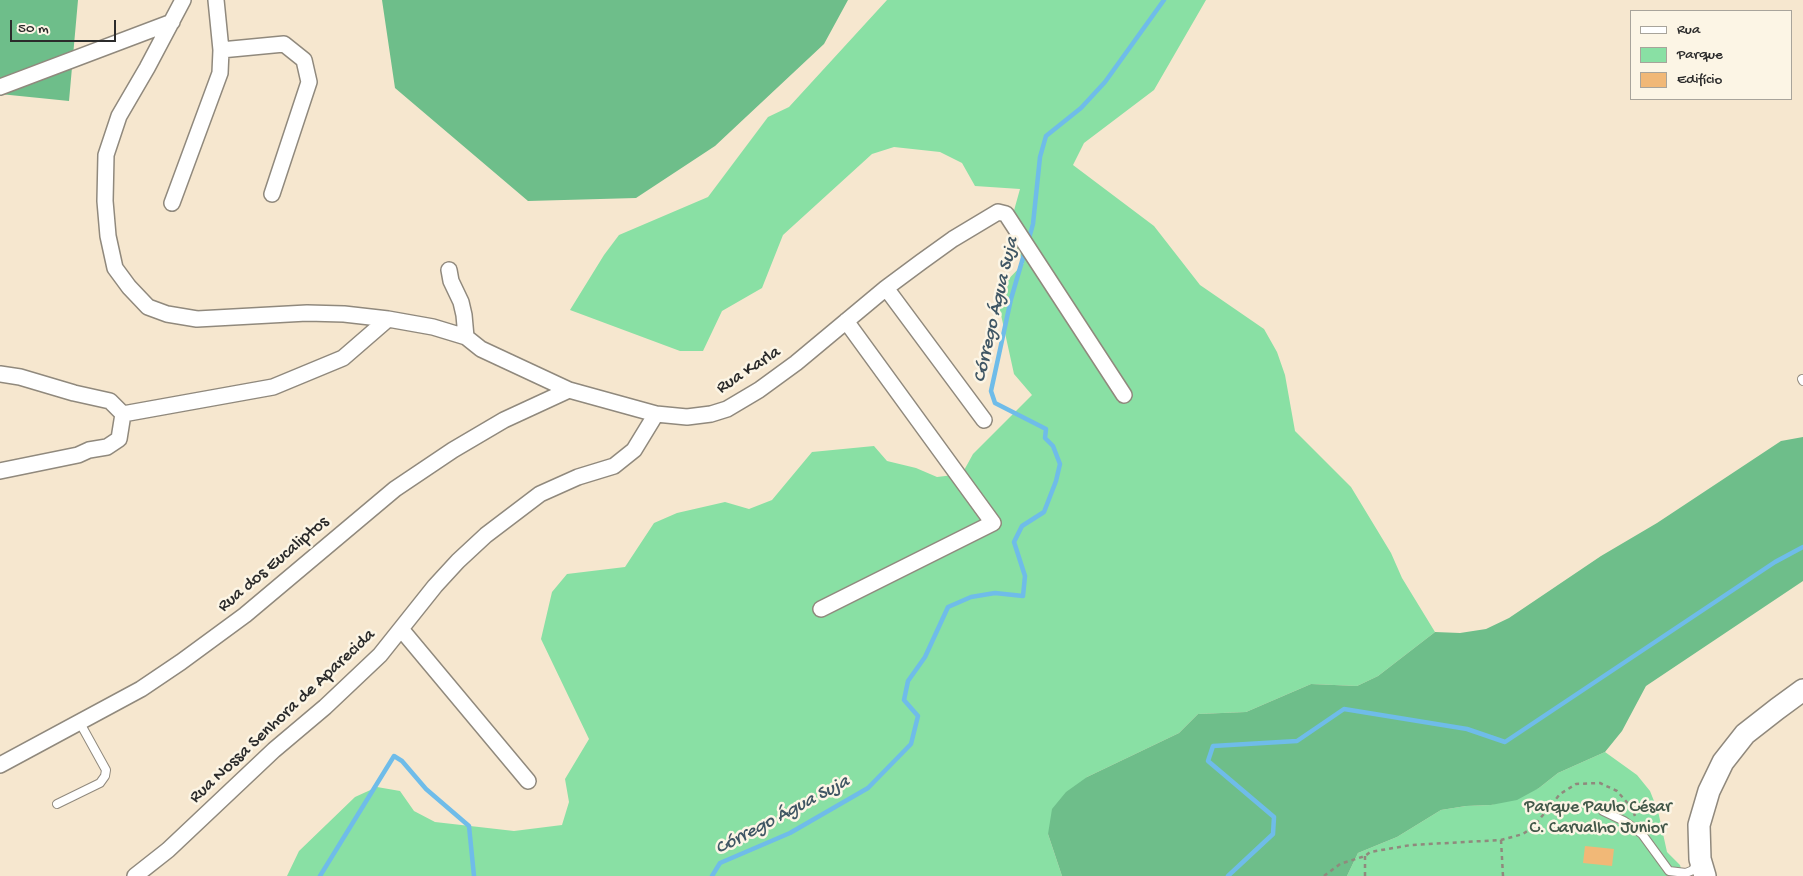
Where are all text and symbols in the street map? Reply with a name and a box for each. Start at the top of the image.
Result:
scale bar [12,10,119,42]
legend [1630,10,1793,100]
text: 50 m [18,20,49,38]
text: Rua [1677,21,1700,39]
text: Parque [1677,46,1723,64]
text: Edifício [1677,71,1722,89]
water label: Córrego Água Suja [969,235,1025,385]
street label: Rua Karla [713,342,785,400]
street label: Rua dos Eucaliptos [214,512,334,618]
street label: Rua Nossa Senhora de Aparecida [186,625,380,809]
water label: Córrego Água Suja [712,771,854,861]
park label: Parque Paulo César C. Carvalho Junior [1524,797,1672,840]

